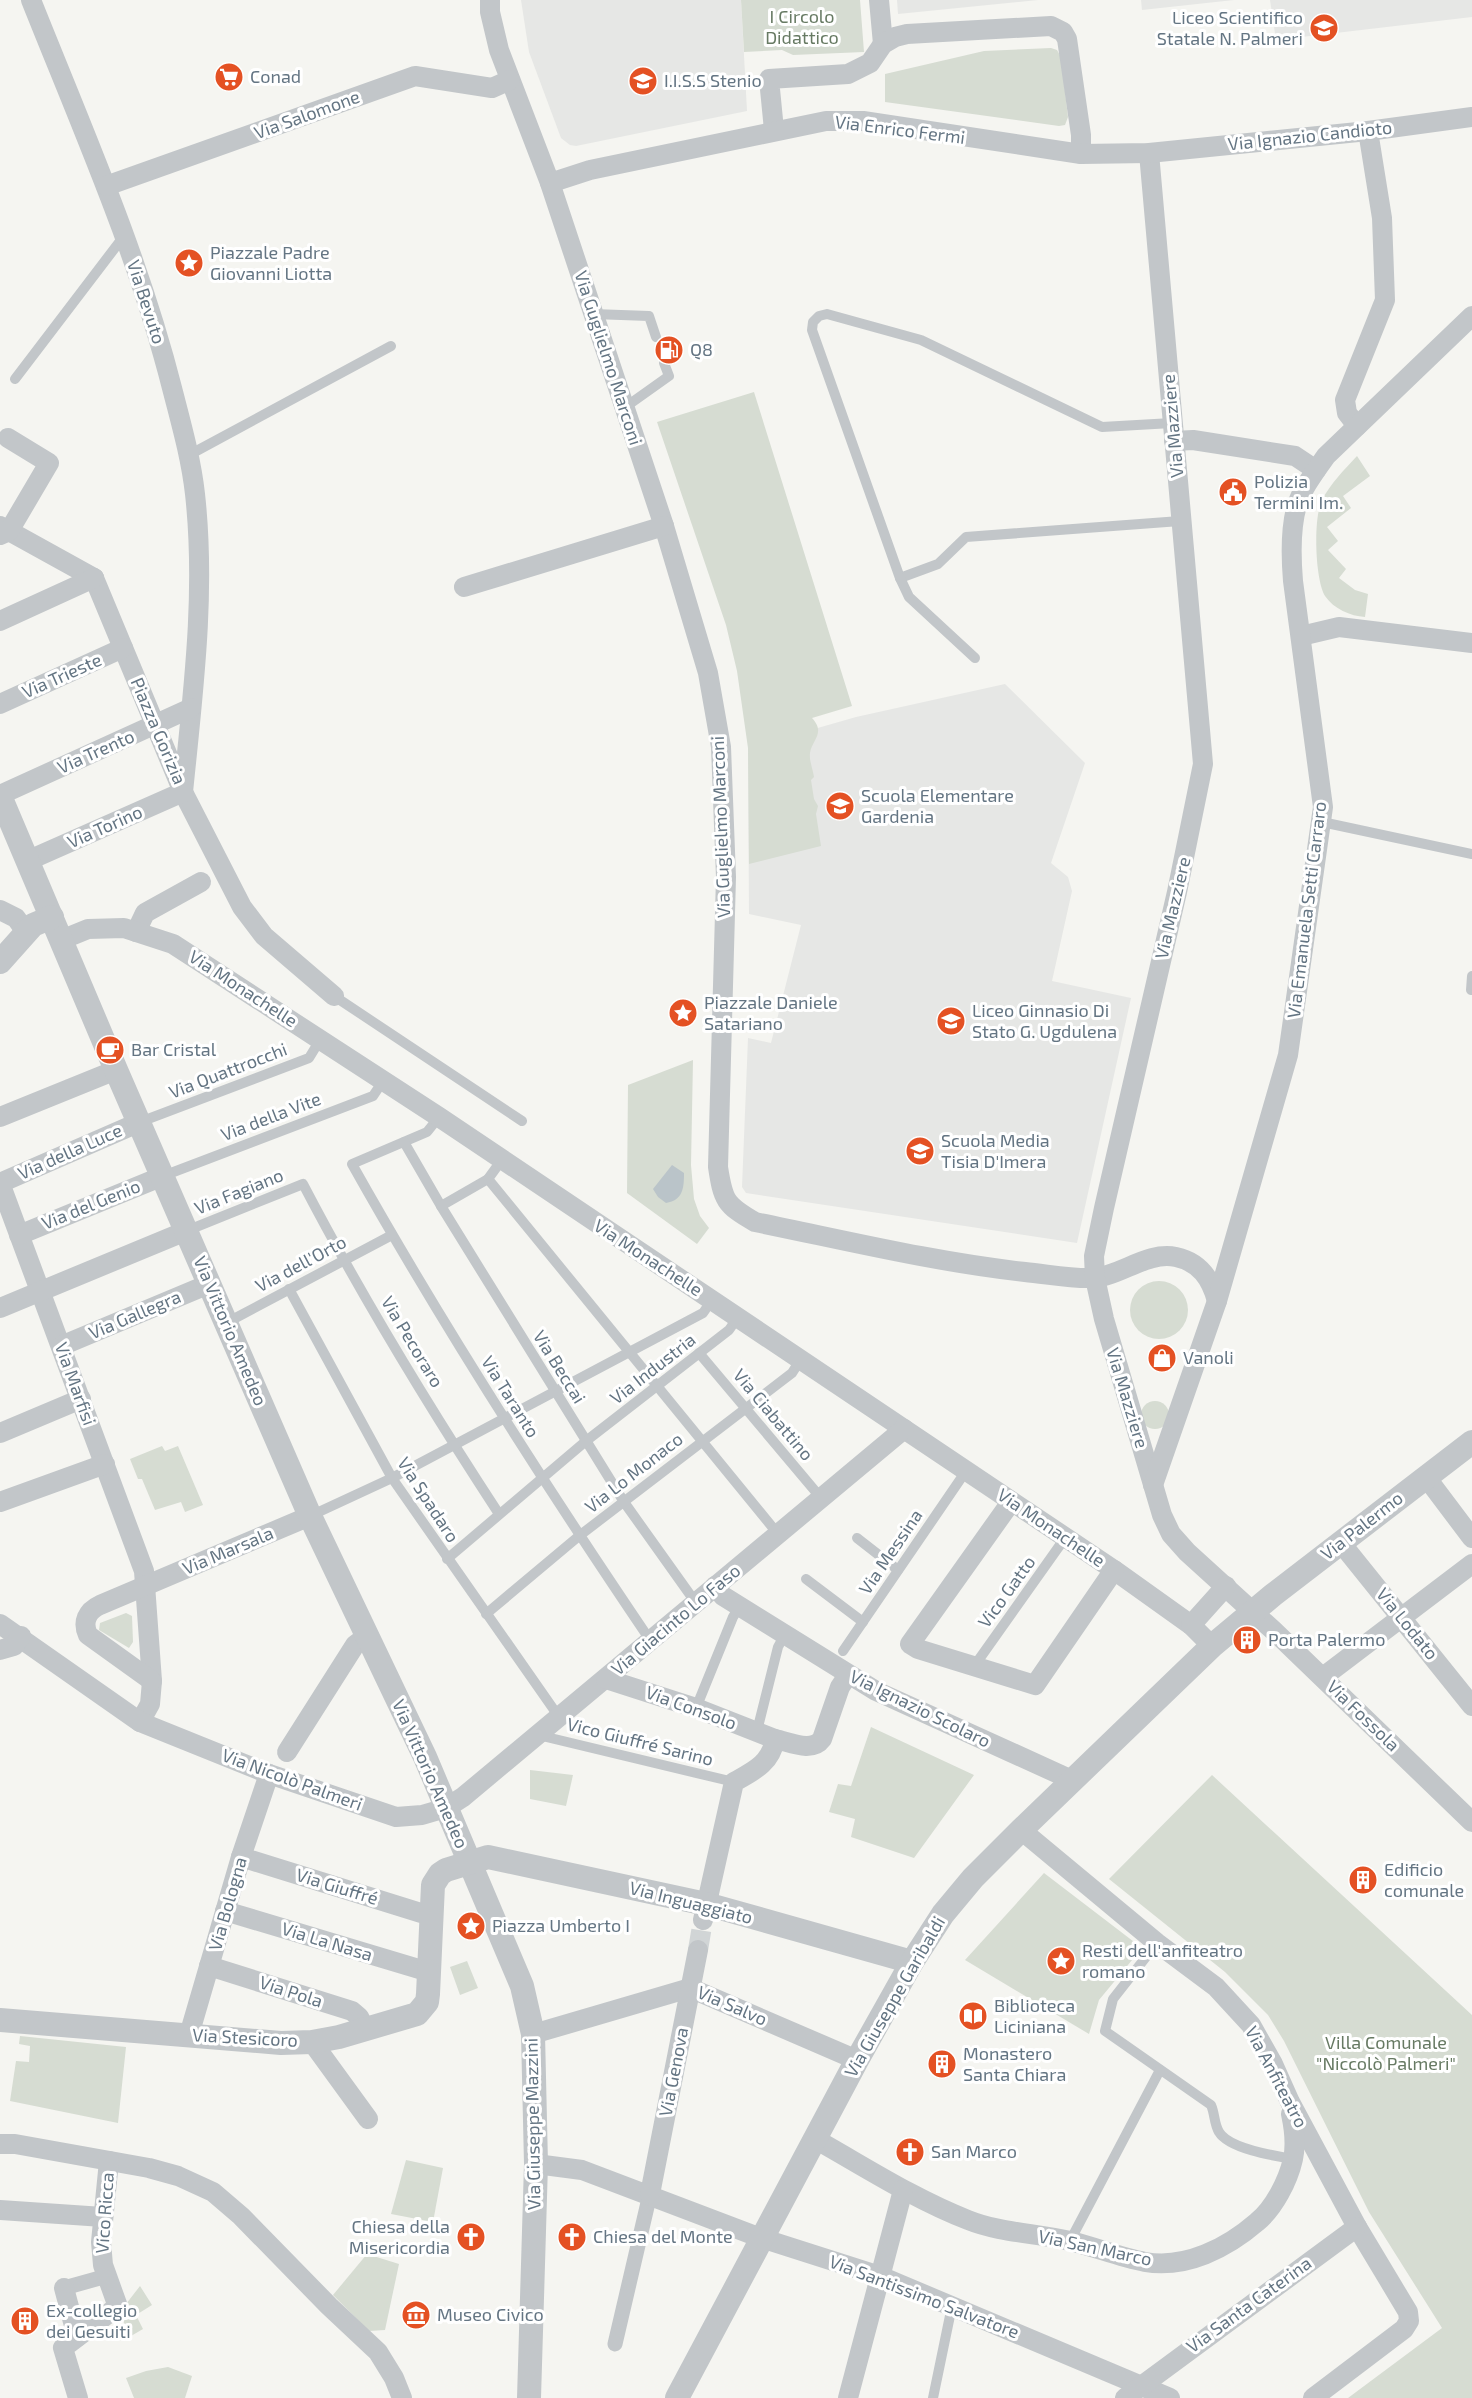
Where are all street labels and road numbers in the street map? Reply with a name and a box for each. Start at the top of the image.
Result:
street label: Via Salomone [251,85,363,143]
street label: Via Enrico Fermi [834,110,966,148]
street label: Via Ignazio Candioto [1227,115,1393,155]
street label: Via Bevuto [123,257,171,346]
street label: Via Guglielmo Marconi [570,268,648,448]
street label: Via Mazziere [1157,373,1188,479]
street label: Via Trieste [18,648,105,702]
street label: Piazza Gorizia [127,674,191,787]
street label: Via Trento [54,724,137,778]
street label: Via Guglielmo Marconi [706,736,734,918]
street label: Via Torino [64,800,146,852]
street label: Via Emanuela Setti Carraro [1282,800,1330,1020]
street label: Via Mazziere [1150,855,1194,961]
street label: Via Monachelle [185,945,302,1031]
street label: Via Quattrocchi [165,1037,290,1103]
street label: Via della Vite [217,1087,324,1145]
street label: Via della Luce [14,1118,125,1184]
street label: Via Fagiano [191,1163,286,1219]
street label: Via del Genio [38,1174,143,1234]
street label: Via Monachelle [590,1214,707,1300]
street label: Via dell'Orto [251,1230,350,1296]
street label: Via Vittorio Amedeo [189,1252,272,1409]
street label: Via Gallegra [85,1285,184,1343]
street label: Via Pecoraro [377,1292,449,1391]
street label: Via Beccai [529,1326,591,1407]
street label: Via Industria [605,1328,700,1408]
street label: Via Marfisi [51,1339,101,1428]
street label: Via Mazziere [1102,1345,1154,1451]
street label: Via Taranto [477,1352,545,1441]
street label: Via Ciabattino [729,1364,818,1465]
street label: Via Lo Monaco [580,1427,687,1517]
street label: Via Spadaro [393,1453,465,1546]
street label: Via Monachelle [994,1483,1110,1571]
street label: Via Palermo [1316,1486,1407,1564]
street label: Via Messina [854,1505,927,1598]
street label: Via Marsala [179,1521,276,1579]
street label: Vico Gatto [973,1551,1040,1632]
street label: Via Giacinto Lo Faso [606,1559,744,1680]
street label: Via Lodato [1372,1583,1443,1664]
street label: Via Ignazio Scolaro [847,1665,994,1752]
street label: Via Fossola [1323,1675,1405,1755]
street label: Via Consolo [643,1680,740,1734]
street label: Via Vittorio Amedeo [388,1696,474,1851]
street label: Vico Giuffré Sarino [565,1712,716,1770]
street label: Via Nicolò Palmeri [219,1743,366,1815]
street label: Via Bologna [203,1854,251,1953]
street label: Via Giuffré [294,1863,381,1909]
street label: Via Inguaggiato [627,1876,755,1928]
street label: Via Giuseppe Garibaldi [839,1912,949,2081]
street label: Via La Nasa [279,1917,375,1965]
street label: Via Pola [257,1970,326,2012]
street label: Via Salvo [694,1981,771,2030]
street label: Via Anfiteatro [1241,2022,1313,2131]
street label: Via Stesicoro [192,2023,298,2051]
street label: Via Genova [654,2025,692,2118]
street label: Via Giuseppe Mazzini [519,2038,545,2210]
street label: Vico Ricca [90,2172,118,2254]
street label: Via San Marco [1037,2224,1154,2270]
street label: Via Santissimo Salvatore [826,2250,1023,2343]
street label: Via Santa Caterina [1182,2251,1315,2357]

